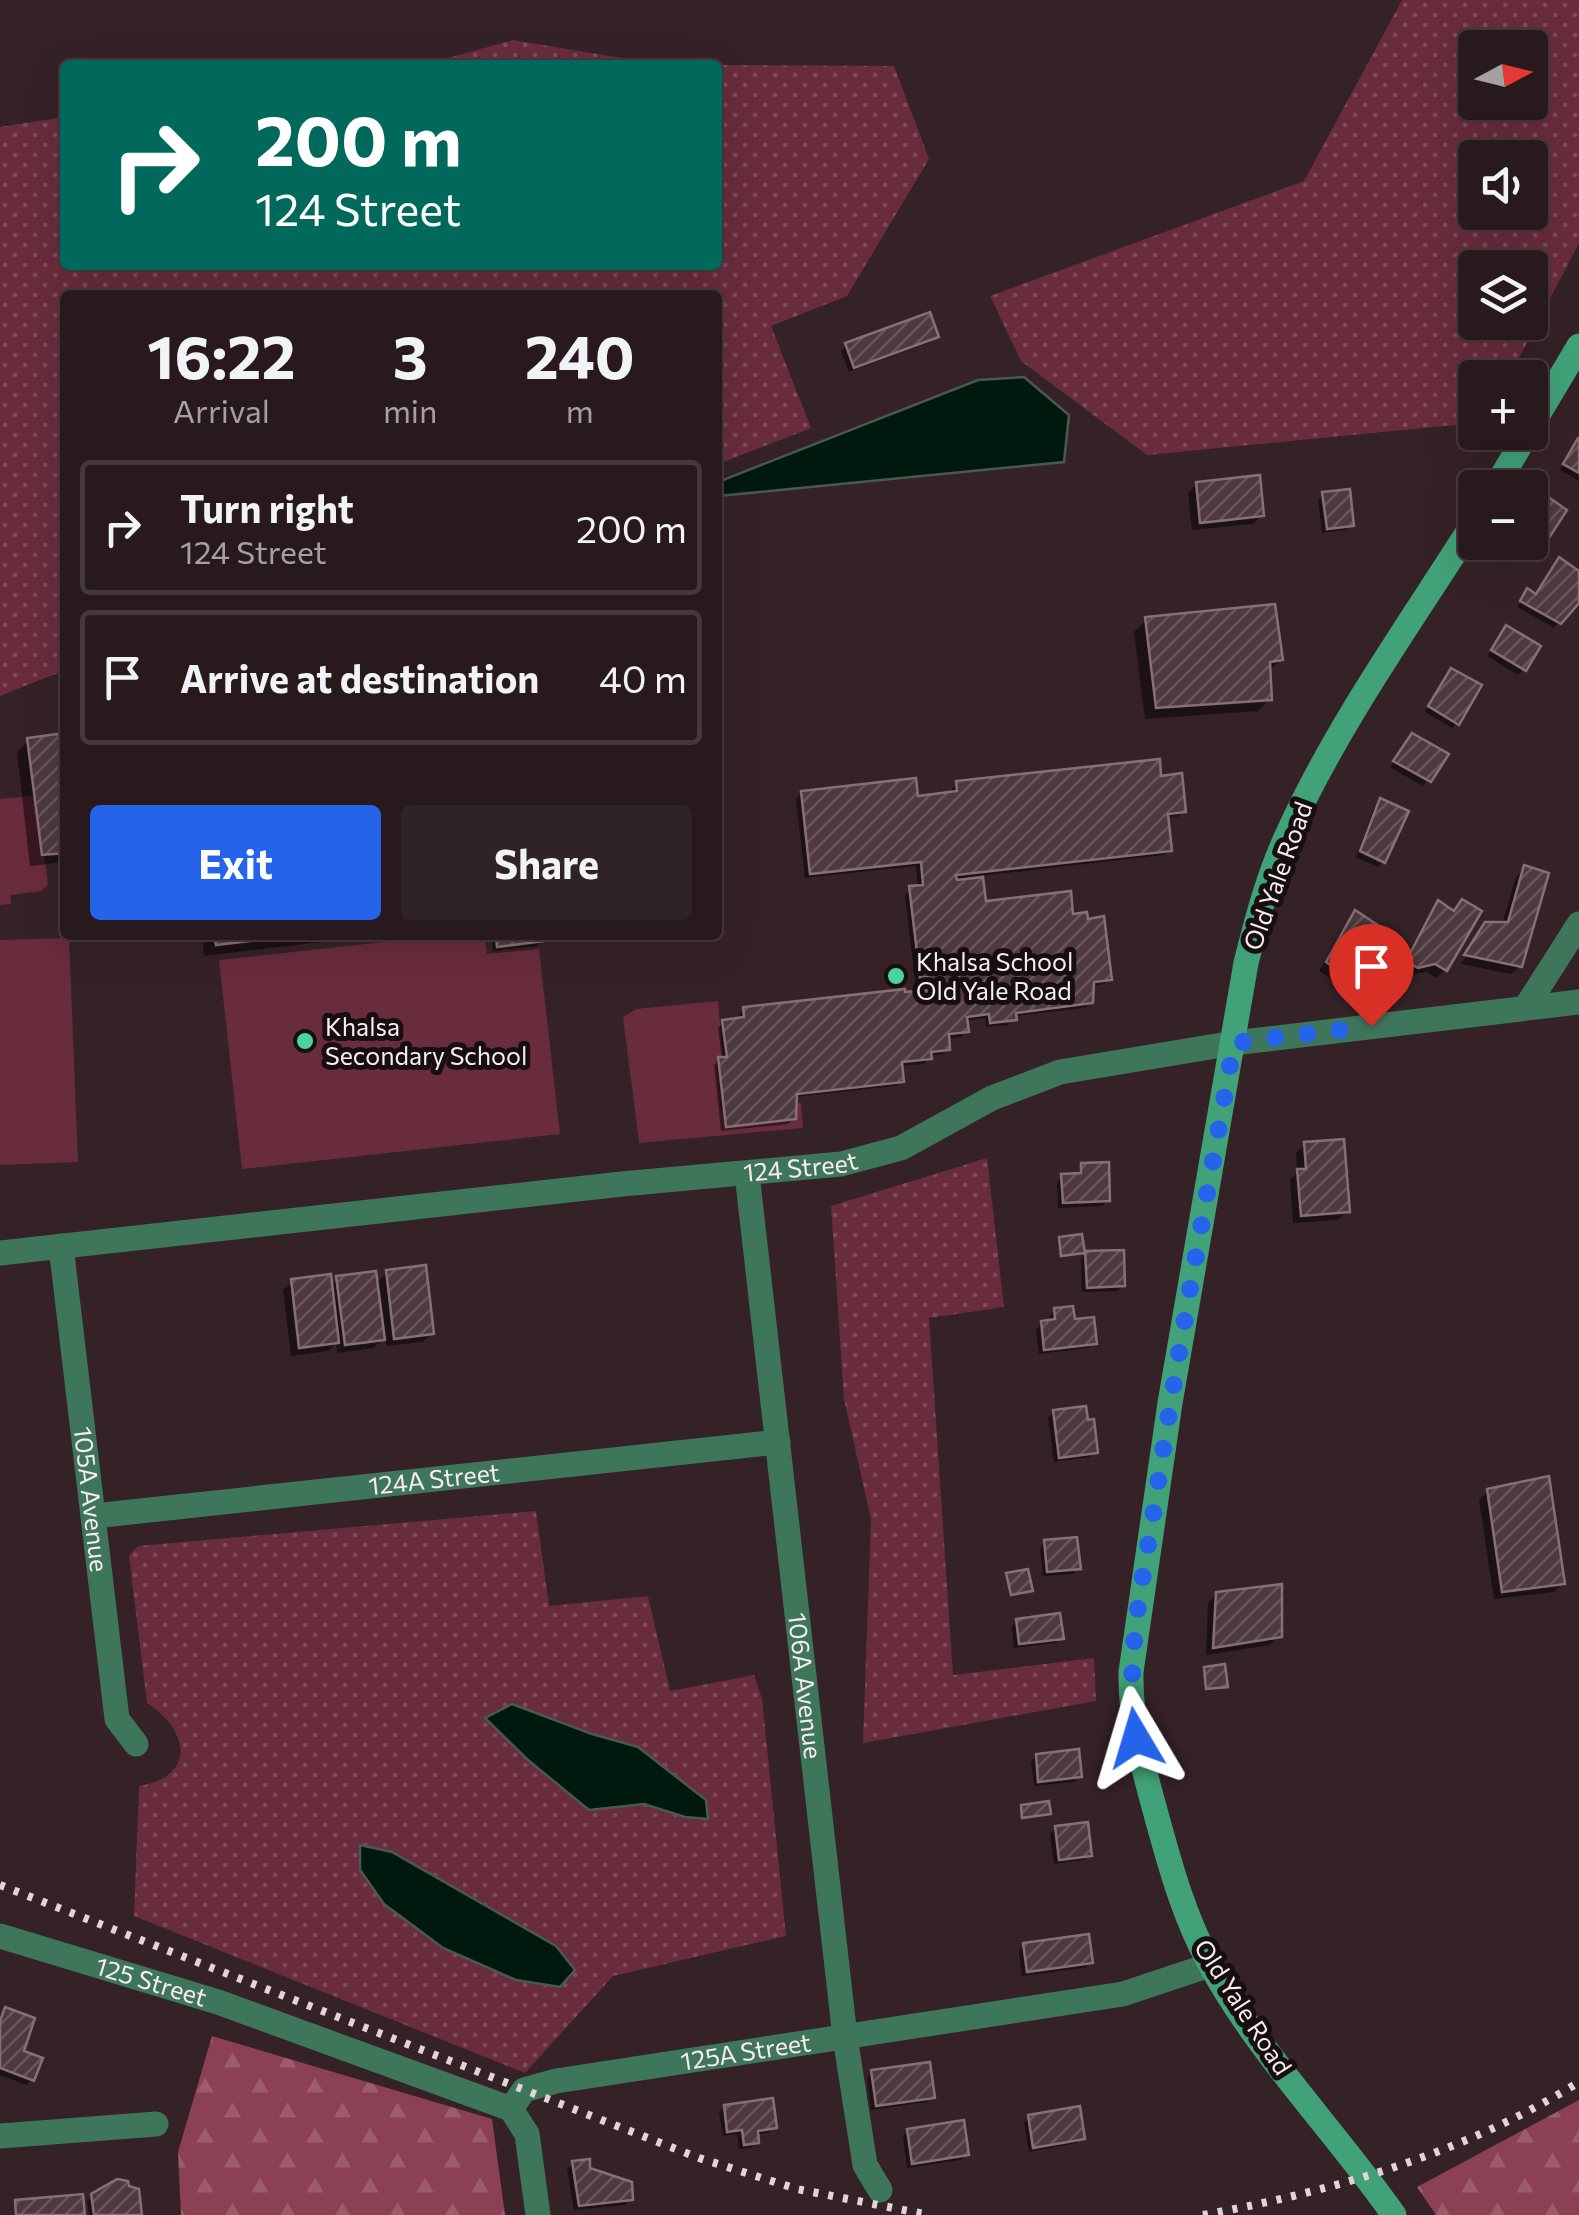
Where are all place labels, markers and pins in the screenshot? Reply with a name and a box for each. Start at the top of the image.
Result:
pin [1329,924,1414,1027]
place label: Khalsa School Old Yale Road [916,946,1073,1005]
marker: Khalsa School Old Yale Road [885,965,907,987]
place label: Khalsa Secondary School [325,1011,527,1070]
marker: Khalsa Secondary School [294,1030,316,1052]

